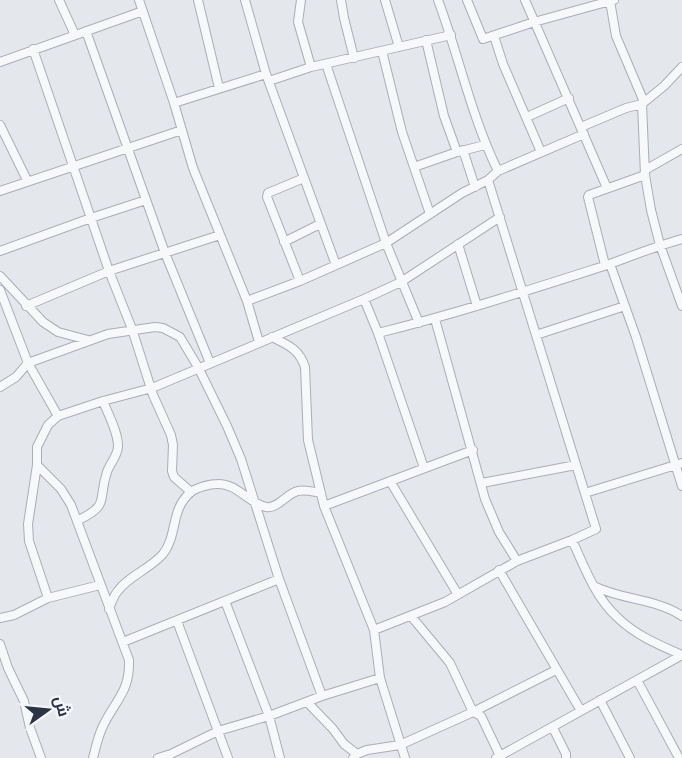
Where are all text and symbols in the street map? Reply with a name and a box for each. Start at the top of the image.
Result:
north arrow [18,680,78,740]
text: ش [49,693,76,719]

